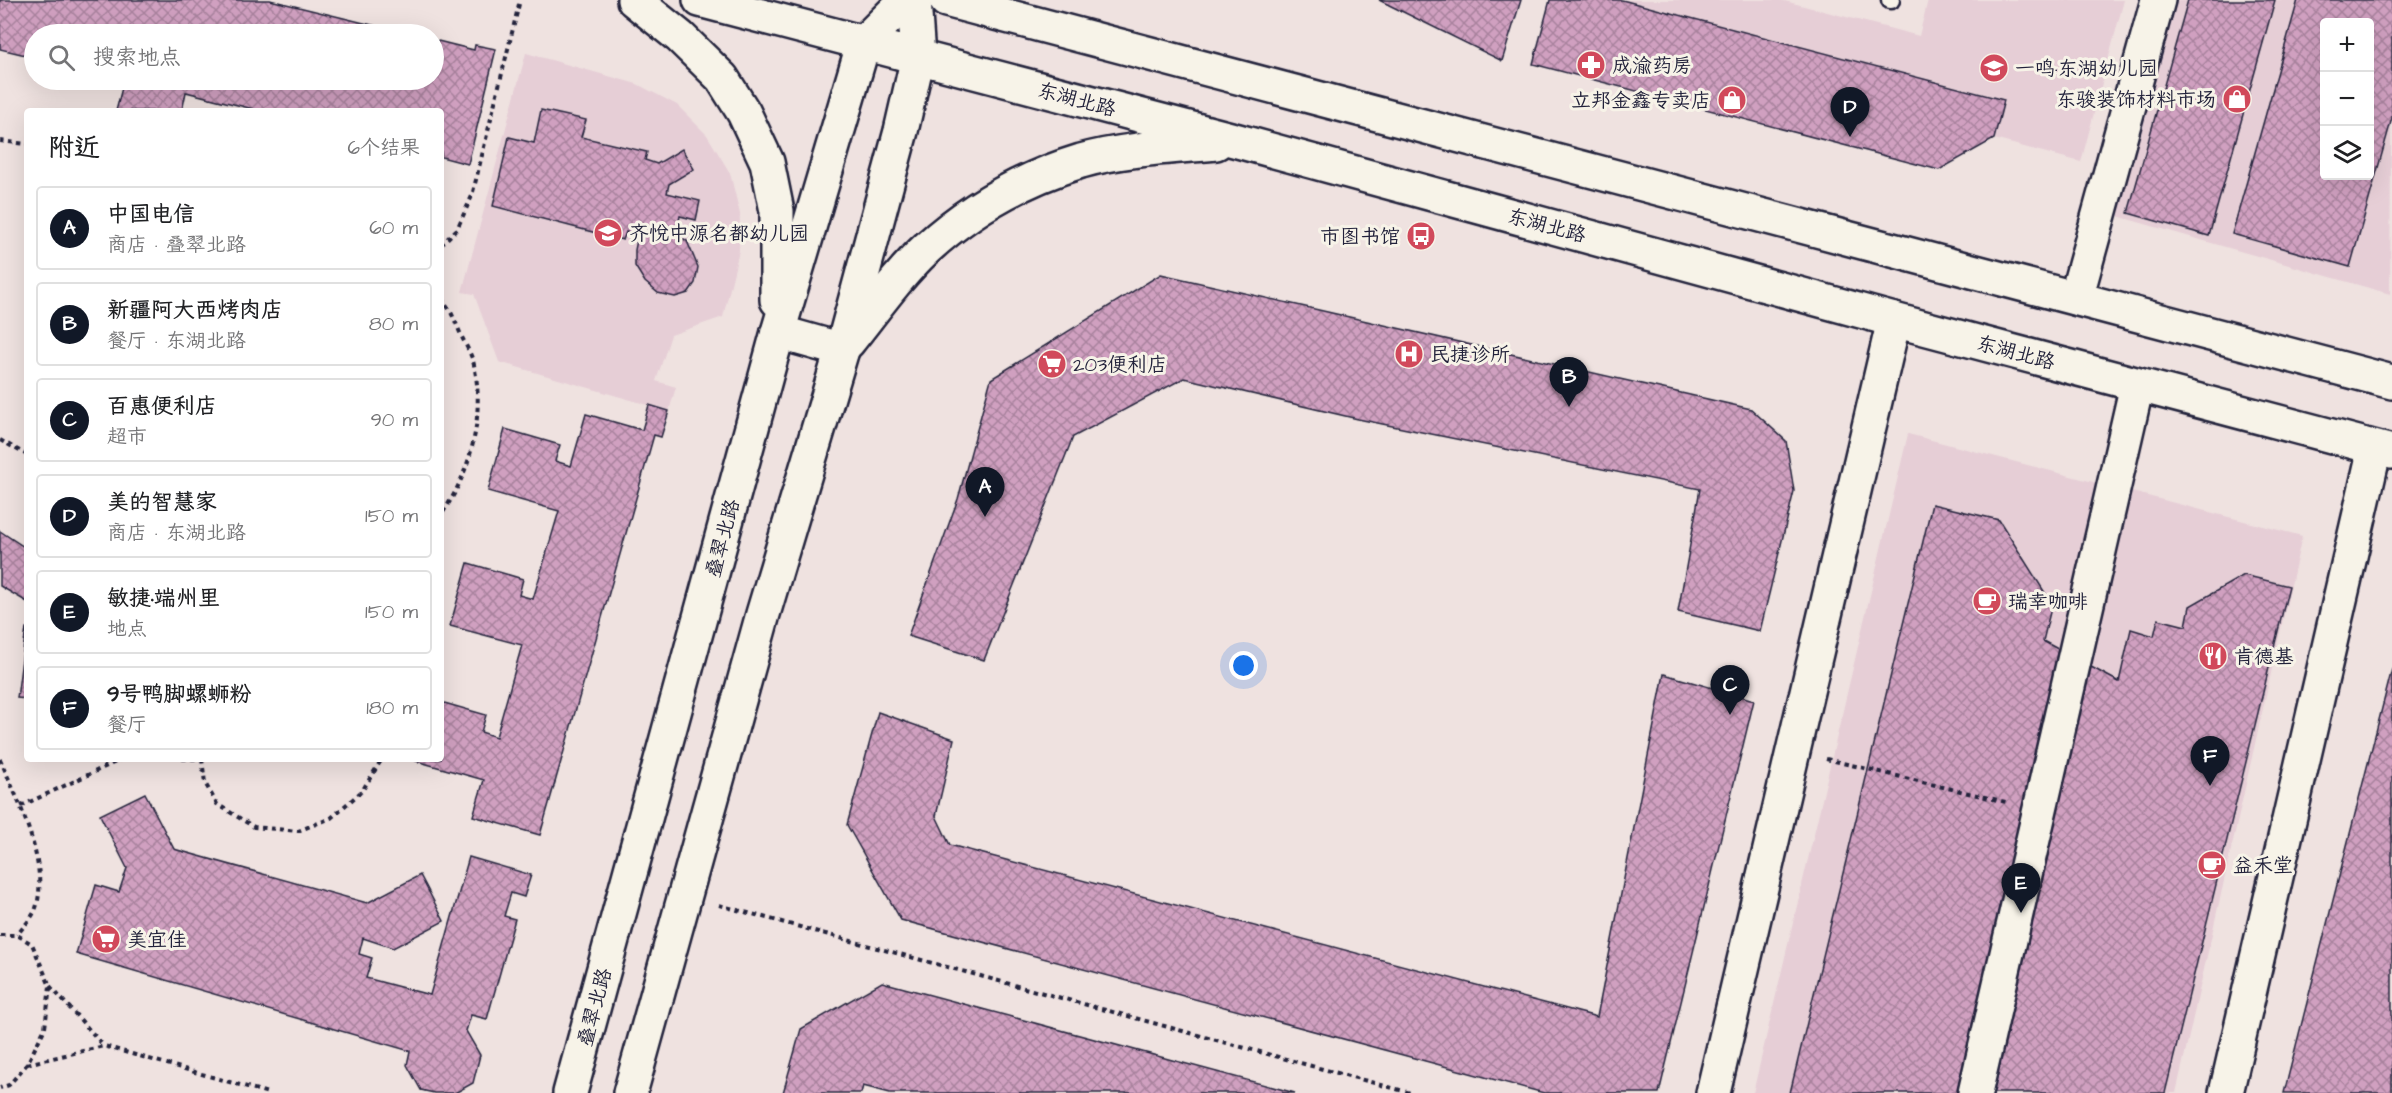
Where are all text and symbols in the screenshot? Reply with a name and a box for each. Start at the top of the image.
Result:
map controls [2320,18,2374,180]
button: + [2320,18,2374,72]
search box [24,24,444,90]
icon: search [45,41,78,74]
text: 搜索地点 [93,42,181,73]
pharmacy icon: 成渝药房 [1575,49,1607,81]
place label: 成渝药房 [1612,52,1692,80]
school or university icon: 一鸣·东湖幼儿园 [1978,52,2010,84]
place label: 一鸣·东湖幼儿园 [2015,55,2158,83]
button: − [2320,72,2374,126]
street label: 东湖北路 [1034,76,1120,124]
shop icon: 东骏装饰材料市场 [2221,83,2253,115]
shop icon: 立邦金鑫专卖店 [1716,84,1748,116]
place label: 东骏装饰材料市场 [2056,86,2216,114]
place label: 立邦金鑫专卖店 [1571,87,1711,115]
pin: D [1830,88,1870,137]
button: layers [2320,126,2374,180]
text: 附近 [48,130,100,166]
text: 6个结果 [347,134,420,162]
text: 中国电信 [107,199,195,230]
street label: 东湖北路 [1504,202,1590,250]
text: A [63,214,76,242]
text: 60 m [369,214,418,242]
school or university icon: 齐悦中源名都幼儿园 [592,217,624,249]
place label: 齐悦中源名都幼儿园 [629,220,809,248]
bus stop icon: 市图书馆 [1405,220,1437,252]
place label: 市图书馆 [1320,223,1400,251]
text: 商店 · 叠翠北路 [107,231,246,259]
text: 新疆阿大西烤肉店 [107,295,283,326]
text: B [62,310,77,338]
text: 80 m [369,310,418,338]
text: 餐厅 · 东湖北路 [107,327,246,355]
street label: 东湖北路 [1973,329,2059,377]
hospital icon: 民捷诊所 [1393,338,1425,370]
place label: 民捷诊所 [1430,341,1510,369]
supermarket icon: 203便利店 [1036,348,1068,380]
place label: 203便利店 [1073,351,1167,379]
pin: B [1550,358,1588,407]
text: 百惠便利店 [107,391,217,422]
text: C [62,406,77,434]
text: 90 m [370,406,418,434]
text: 超市 [107,423,147,451]
pin: A [966,468,1004,517]
text: 美的智慧家 [107,487,217,518]
street label: 叠翠北路 [699,495,747,581]
text: D [63,502,76,530]
text: 150 m [365,502,418,530]
text: 商店 · 东湖北路 [107,519,246,547]
text: 敏捷·端州里 [107,583,220,614]
cafe icon: 瑞幸咖啡 [1971,585,2003,617]
place label: 瑞幸咖啡 [2008,588,2088,616]
text: E [64,598,75,626]
text: 150 m [365,598,418,626]
text: 地点 [107,615,147,643]
restaurant icon: 肯德基 [2197,640,2229,672]
place label: 肯德基 [2234,643,2294,671]
your location [1229,651,1258,680]
pin: C [1710,666,1750,715]
text: 9号鸭脚螺蛳粉 [107,679,252,710]
text: F [63,694,76,722]
text: 180 m [366,694,418,722]
text: 餐厅 [107,711,147,739]
pin: F [2190,736,2230,786]
cafe icon: 益禾堂 [2196,849,2228,881]
place label: 益禾堂 [2233,852,2293,880]
pin: E [2002,864,2040,913]
supermarket icon: 美宜佳 [90,923,122,955]
place label: 美宜佳 [127,926,187,954]
street label: 叠翠北路 [571,964,619,1050]

